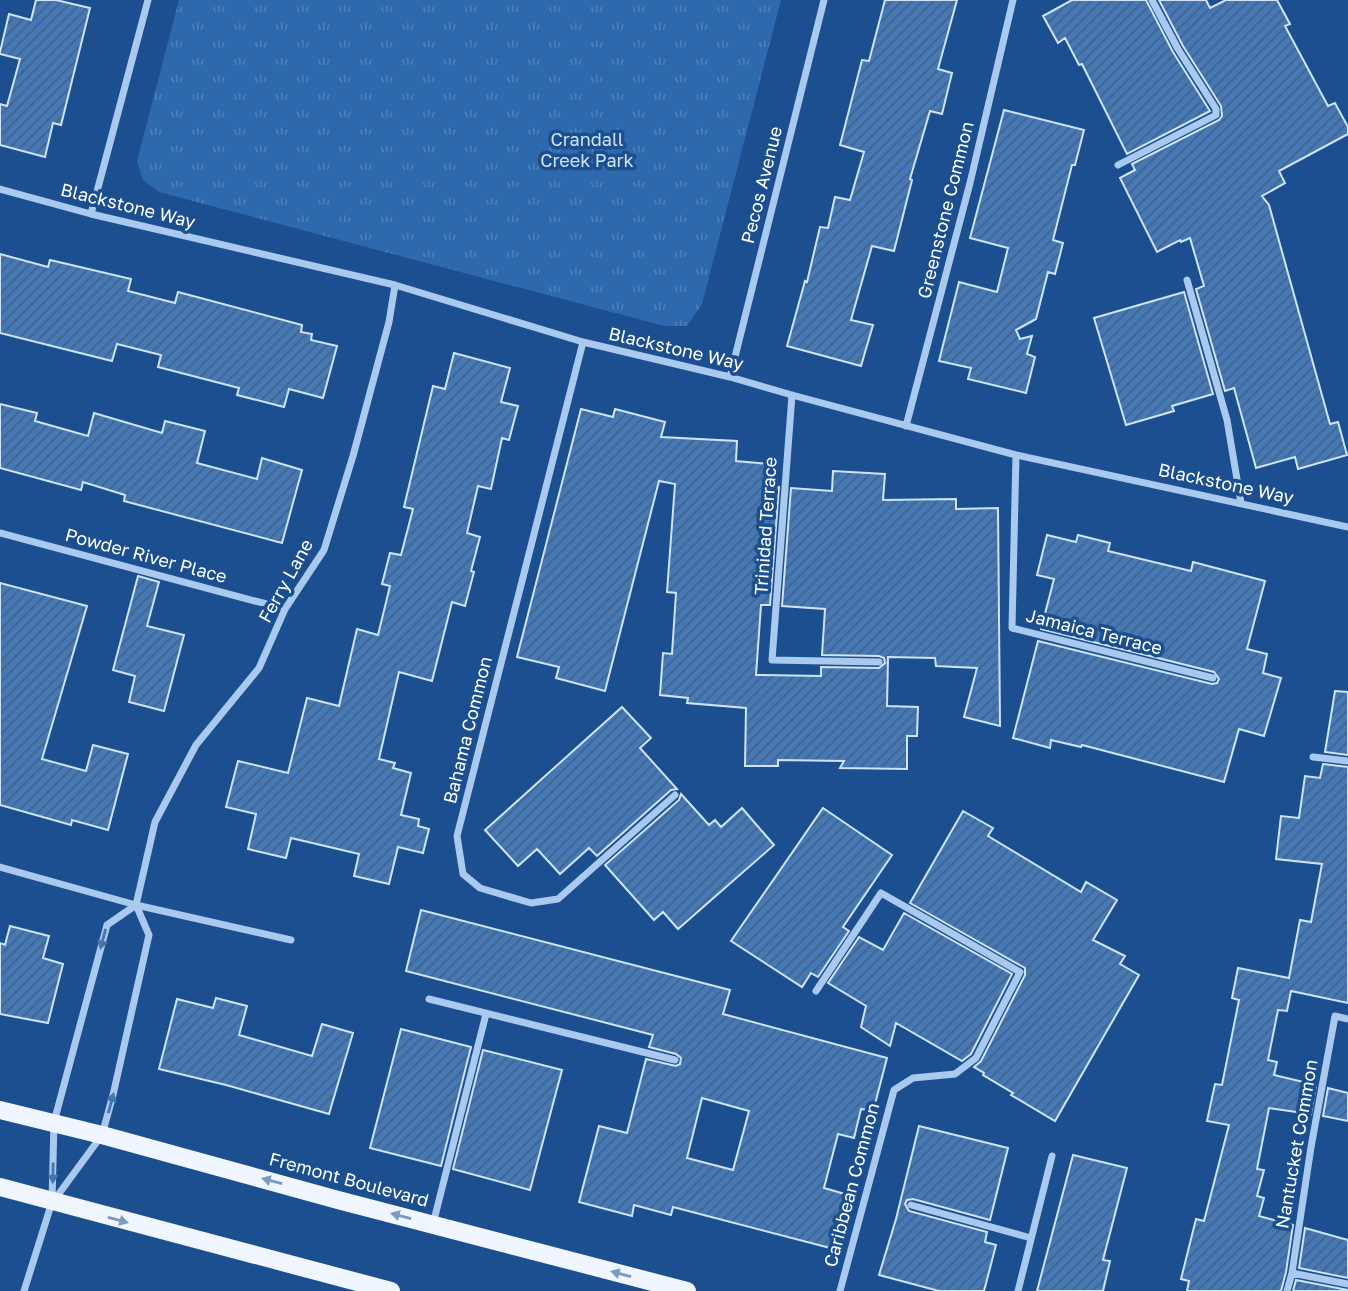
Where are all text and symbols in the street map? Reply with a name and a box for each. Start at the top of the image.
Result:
street label: Greenstone Common [912,119,978,301]
street label: Pecos Avenue [736,124,786,246]
park label: Crandall Creek Park [540,128,634,171]
street label: Blackstone Way [59,178,198,232]
street label: Blackstone Way [607,322,746,374]
street label: Trinidad Terrace [749,456,781,596]
street label: Blackstone Way [1156,458,1296,508]
street label: Powder River Place [63,523,229,587]
street label: Ferry Lane [253,535,317,626]
street label: Jamaica Terrace [1024,603,1165,659]
street label: Bahama Common [438,654,496,806]
one-way arrow [98,929,108,950]
street label: Nantucket Common [1270,1058,1322,1230]
one-way arrow [106,1092,117,1114]
street label: Caribbean Common [818,1100,884,1269]
street label: Fremont Boulevard [267,1147,431,1211]
one-way arrow [47,1163,58,1185]
one-way arrow [261,1176,282,1186]
one-way arrow [389,1210,411,1221]
one-way arrow [108,1215,129,1225]
one-way arrow [609,1268,631,1279]

